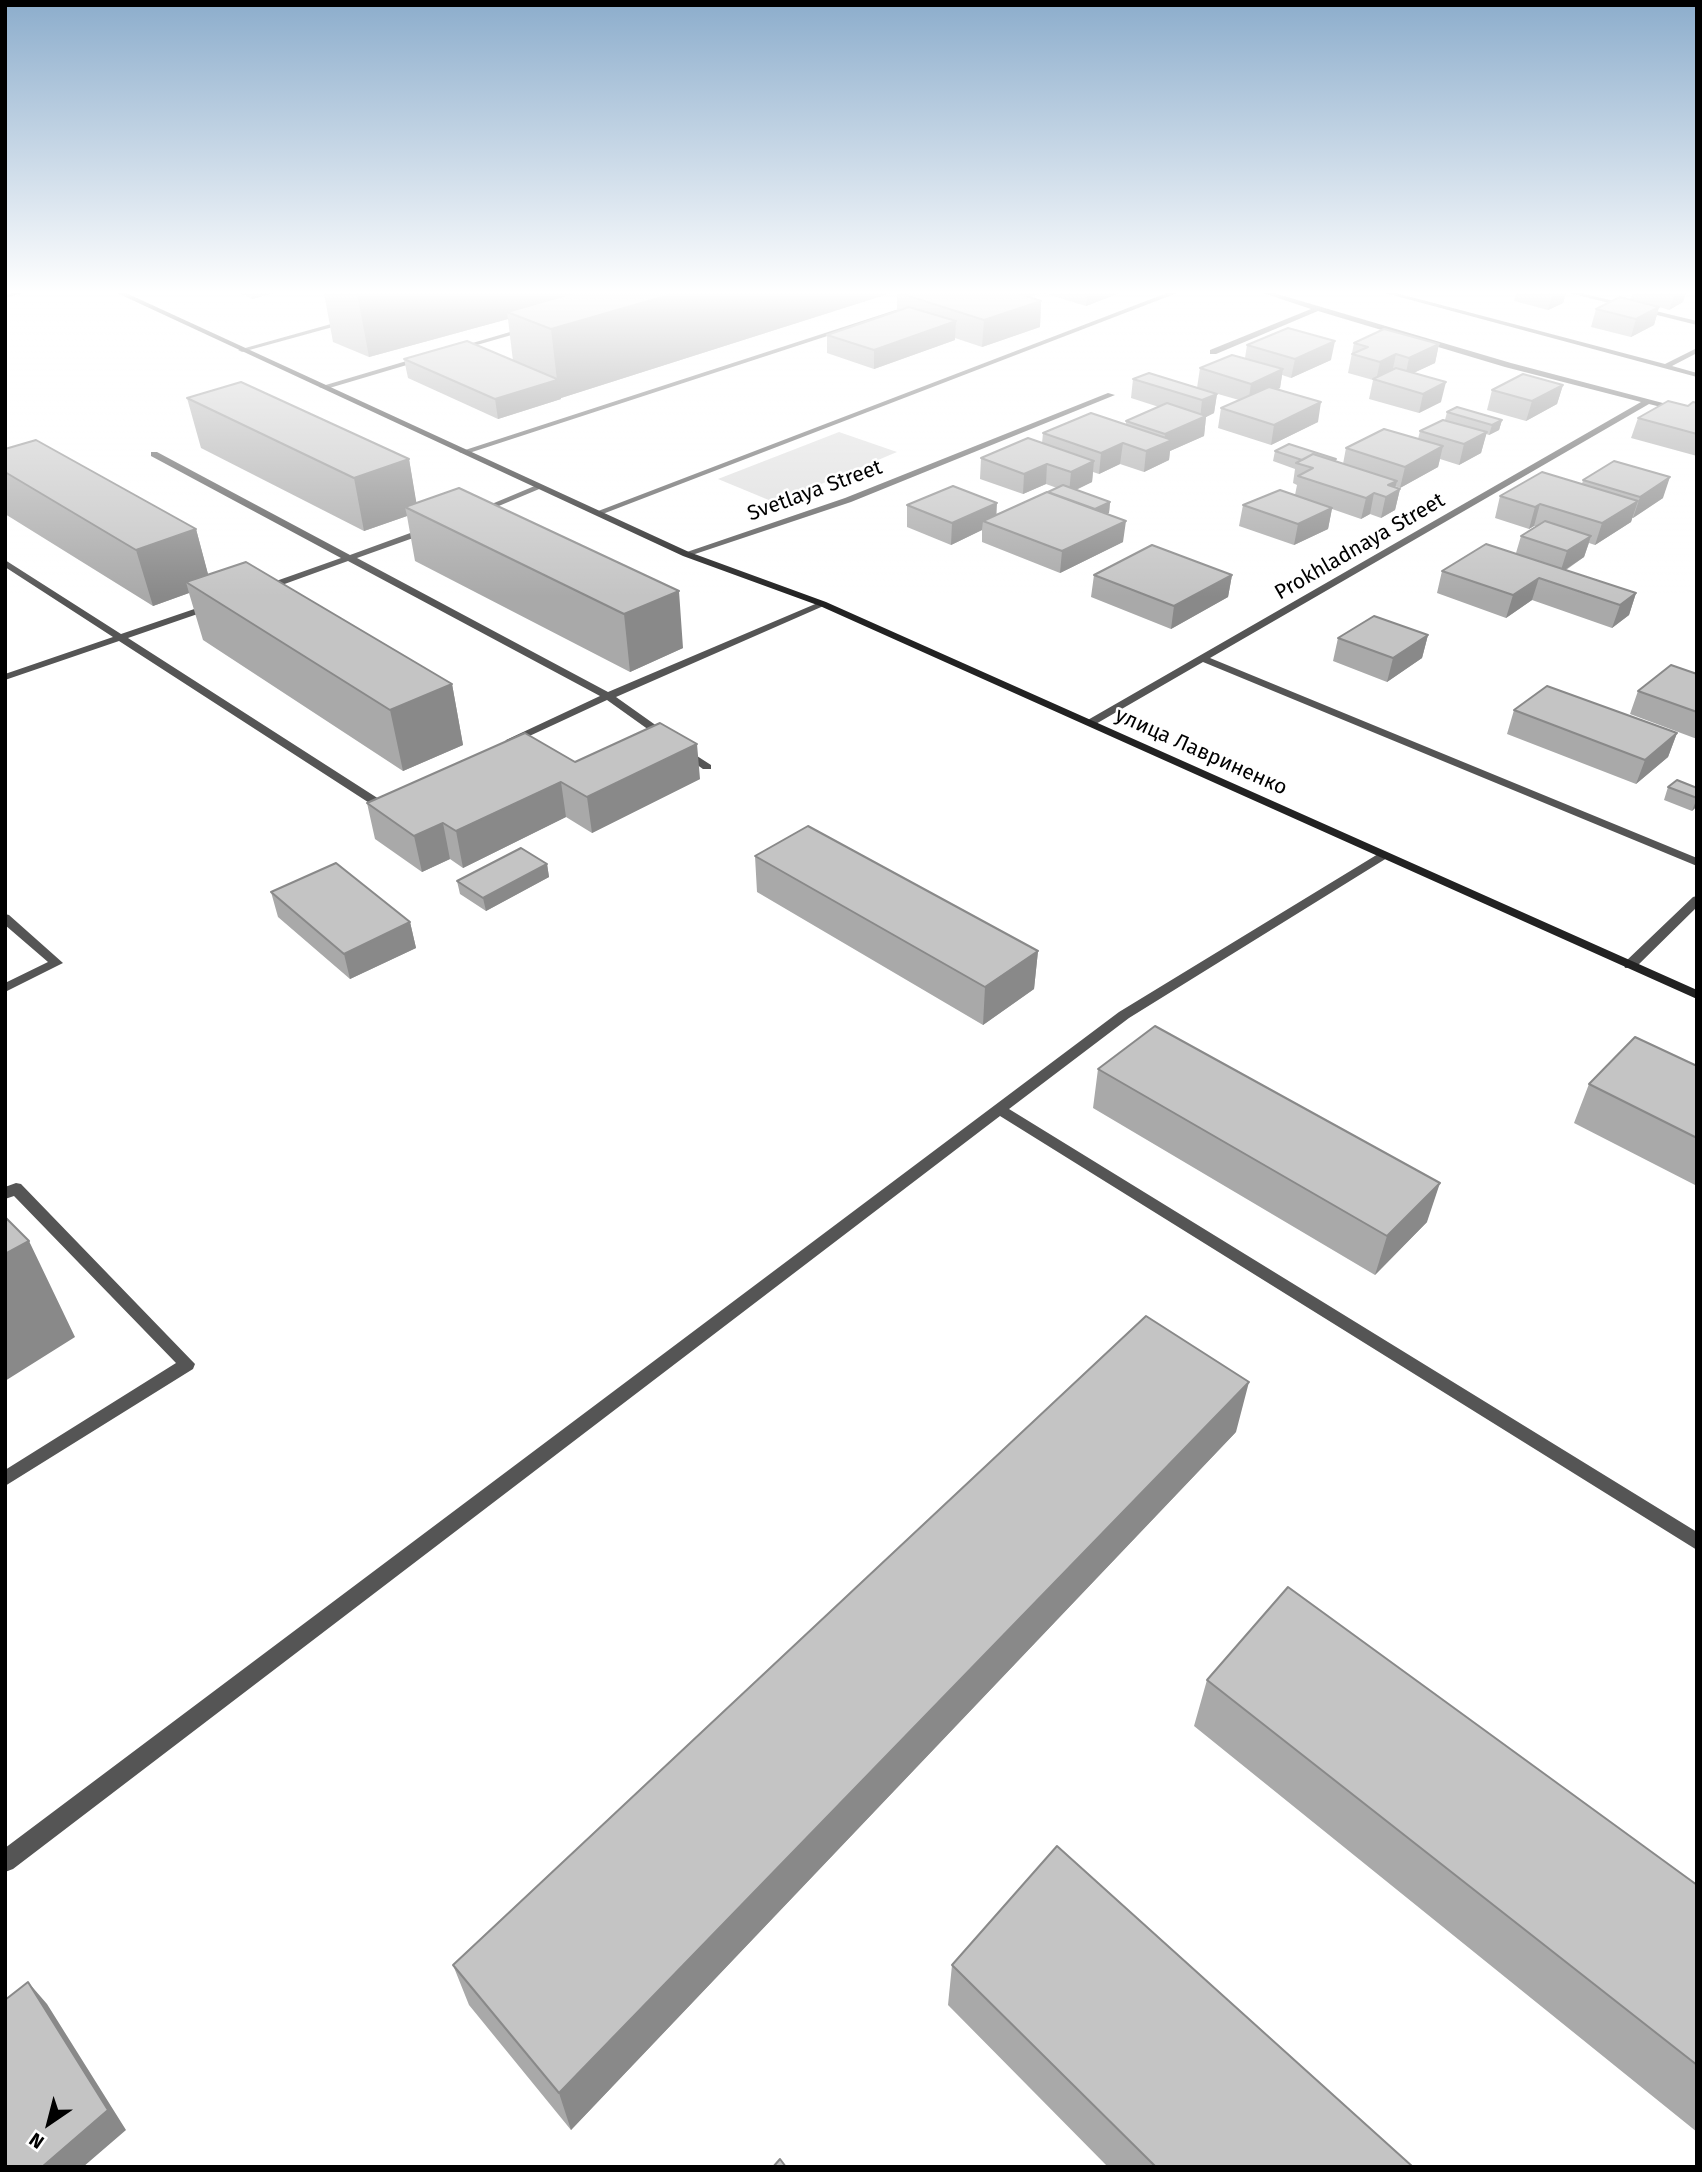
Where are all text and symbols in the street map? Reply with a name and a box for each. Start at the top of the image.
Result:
street label: Svetlaya Street [744,455,886,527]
street label: Prokhladnaya Street [1271,488,1449,606]
street label: улица Лавриненко [1111,703,1291,801]
north arrow [14,2088,84,2158]
text: N [25,2128,48,2154]

